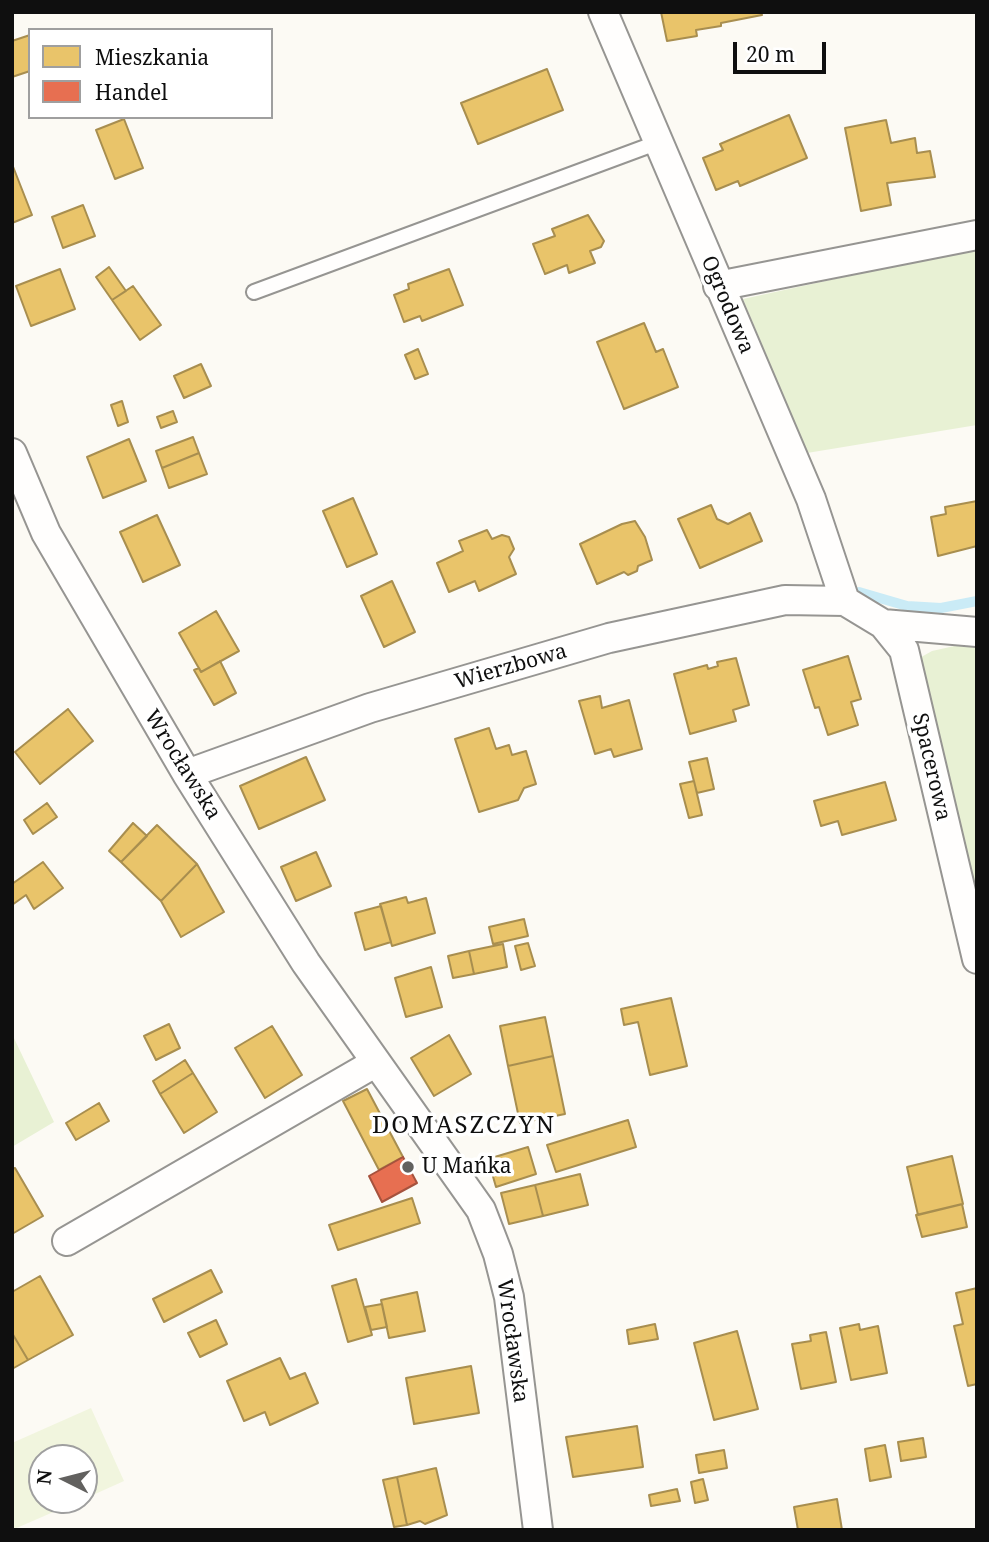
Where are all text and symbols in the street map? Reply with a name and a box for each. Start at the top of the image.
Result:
legend [28,28,273,119]
scale bar [737,28,830,72]
text: 20 m [746,40,795,68]
text: Mieszkania [95,43,209,71]
text: Handel [95,78,168,106]
street label: Ogrodowa [695,252,759,358]
street label: Wierzbowa [452,639,570,695]
street label: Wrocławska [138,705,226,825]
street label: Spacerowa [906,711,956,823]
district label: DOMASZCZYN [373,1112,555,1140]
place label: U Mańka [422,1154,512,1180]
marker: U Mańka [400,1159,416,1175]
street label: Wrocławska [491,1278,533,1404]
north arrow [28,1444,98,1514]
text: N [30,1468,58,1486]

